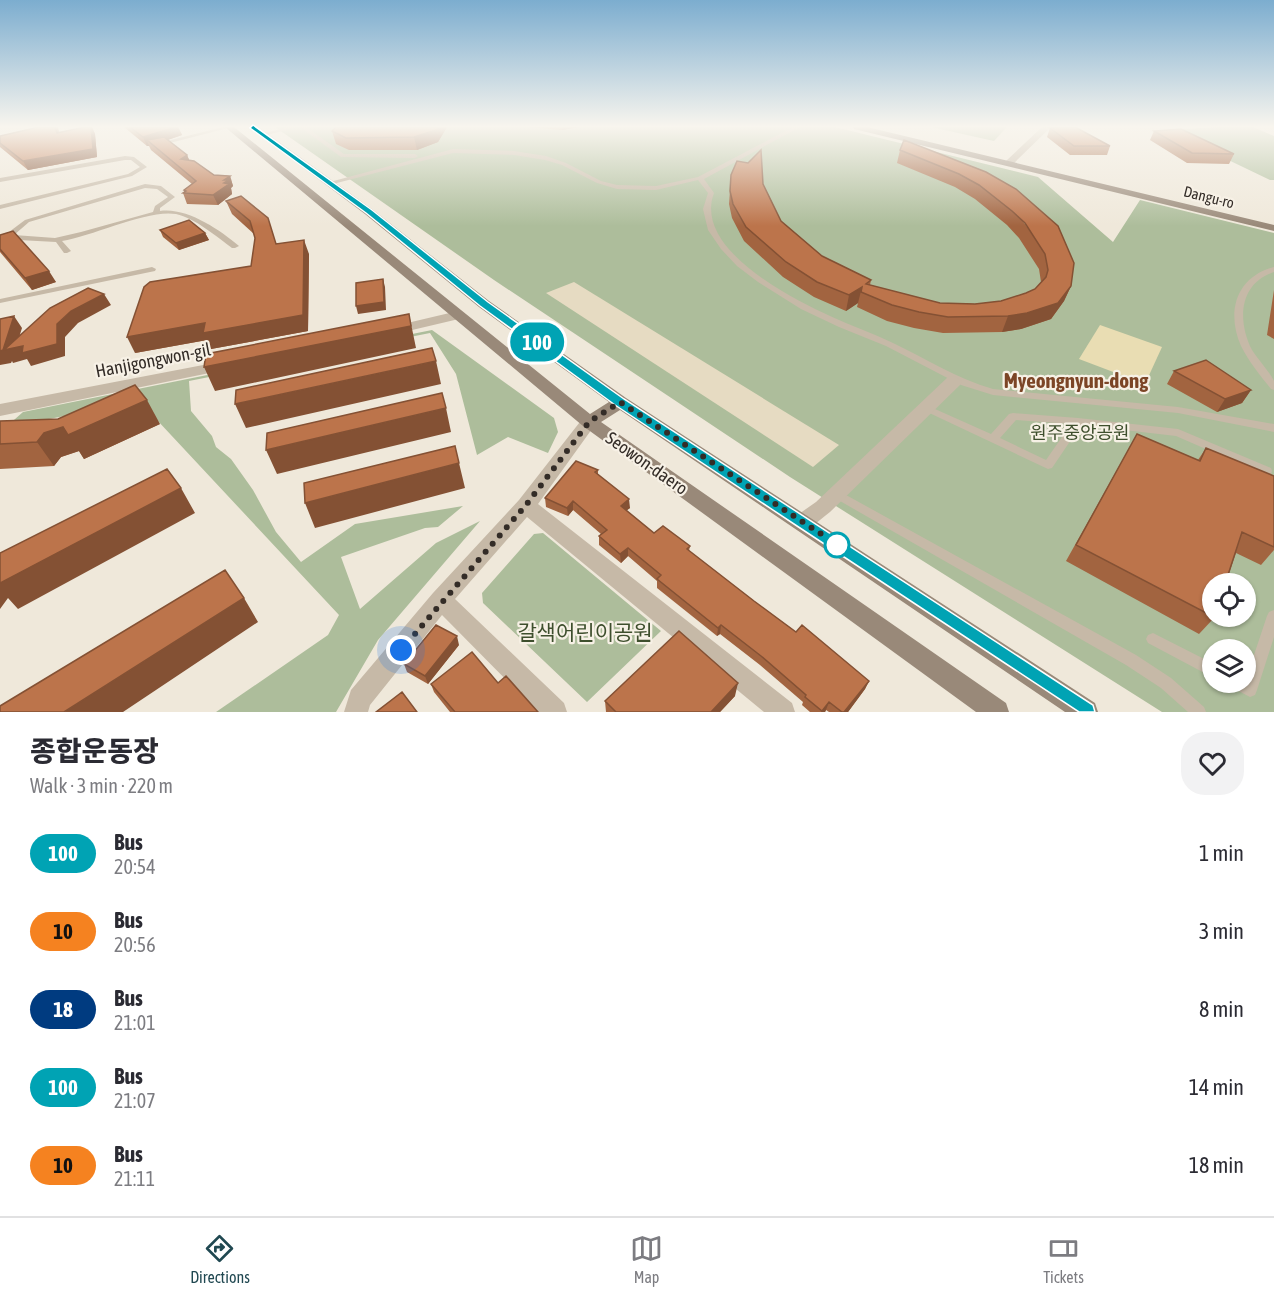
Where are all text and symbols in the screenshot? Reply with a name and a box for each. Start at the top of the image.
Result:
street label: Dangu-ro [1182,183,1236,211]
line badge: 100 [502,322,572,362]
text: 100 [522,330,552,354]
street label: Hanjigongwon-gil [94,338,213,381]
district label: Myeongnyun-dong [1004,368,1149,392]
park label: 원주중앙공원 [1030,422,1130,443]
street label: Seowon-daero [602,427,692,499]
unlabelled marker [824,532,850,558]
map controls [1202,573,1256,693]
button: locate [1202,573,1256,627]
park label: 갈색어린이공원 [517,620,653,644]
your location [386,635,416,665]
button: layers [1202,639,1256,693]
button: heart [1181,732,1244,795]
text: 종합운동장 [30,735,159,767]
text: Walk · 3 min · 220 m [30,774,173,797]
text: Bus [114,829,143,855]
text: 1 min [1199,840,1244,866]
text: 100 [48,841,78,865]
text: 20:54 [114,855,156,878]
text: Bus [114,907,143,933]
text: 3 min [1199,918,1244,944]
text: 10 [53,919,73,943]
text: 20:56 [114,933,156,956]
text: Bus [114,985,143,1011]
text: 8 min [1199,996,1244,1022]
text: 18 [53,997,73,1021]
text: 21:01 [114,1011,156,1034]
text: Bus [114,1063,143,1089]
text: 14 min [1189,1074,1244,1100]
text: 100 [48,1075,78,1099]
text: 21:07 [114,1089,156,1112]
text: Bus [114,1141,143,1167]
text: 18 min [1189,1152,1244,1178]
text: 10 [53,1153,73,1177]
text: 21:11 [114,1167,155,1190]
tab: Directions [190,1232,250,1286]
tab: Map [630,1232,663,1286]
tab: Tickets [1043,1232,1084,1286]

